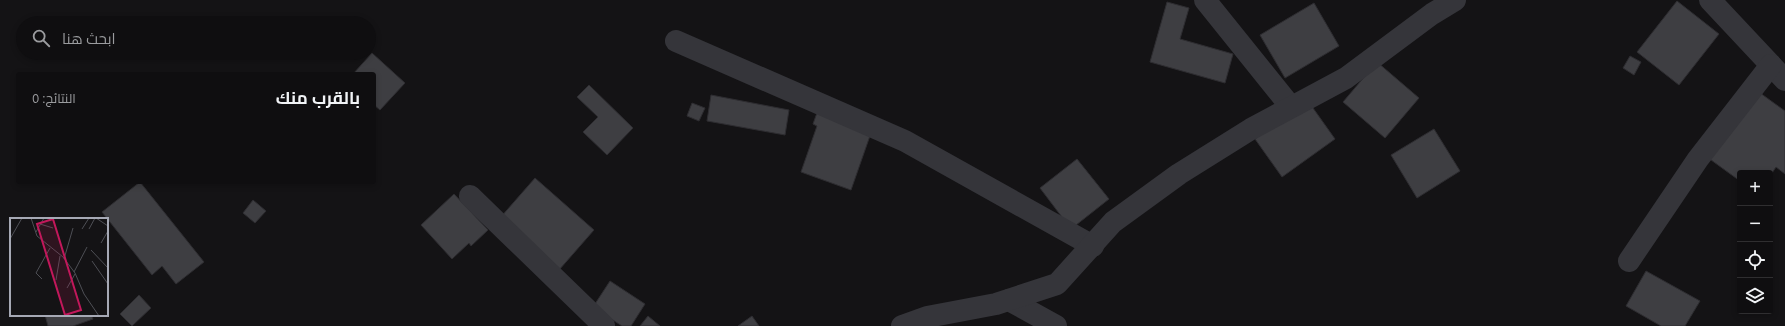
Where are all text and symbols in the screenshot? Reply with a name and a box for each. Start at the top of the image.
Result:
search box [16,16,376,60]
icon: search [30,27,52,49]
text: ابحث هنا [62,30,116,47]
text: بالقرب منك [276,88,360,107]
text: النتائج: 0 [32,91,76,105]
map controls [1737,170,1773,314]
button: + [1737,170,1773,206]
button: − [1737,206,1773,242]
inset map [10,218,108,316]
button: locate [1737,242,1773,278]
button: layers [1737,278,1773,314]

